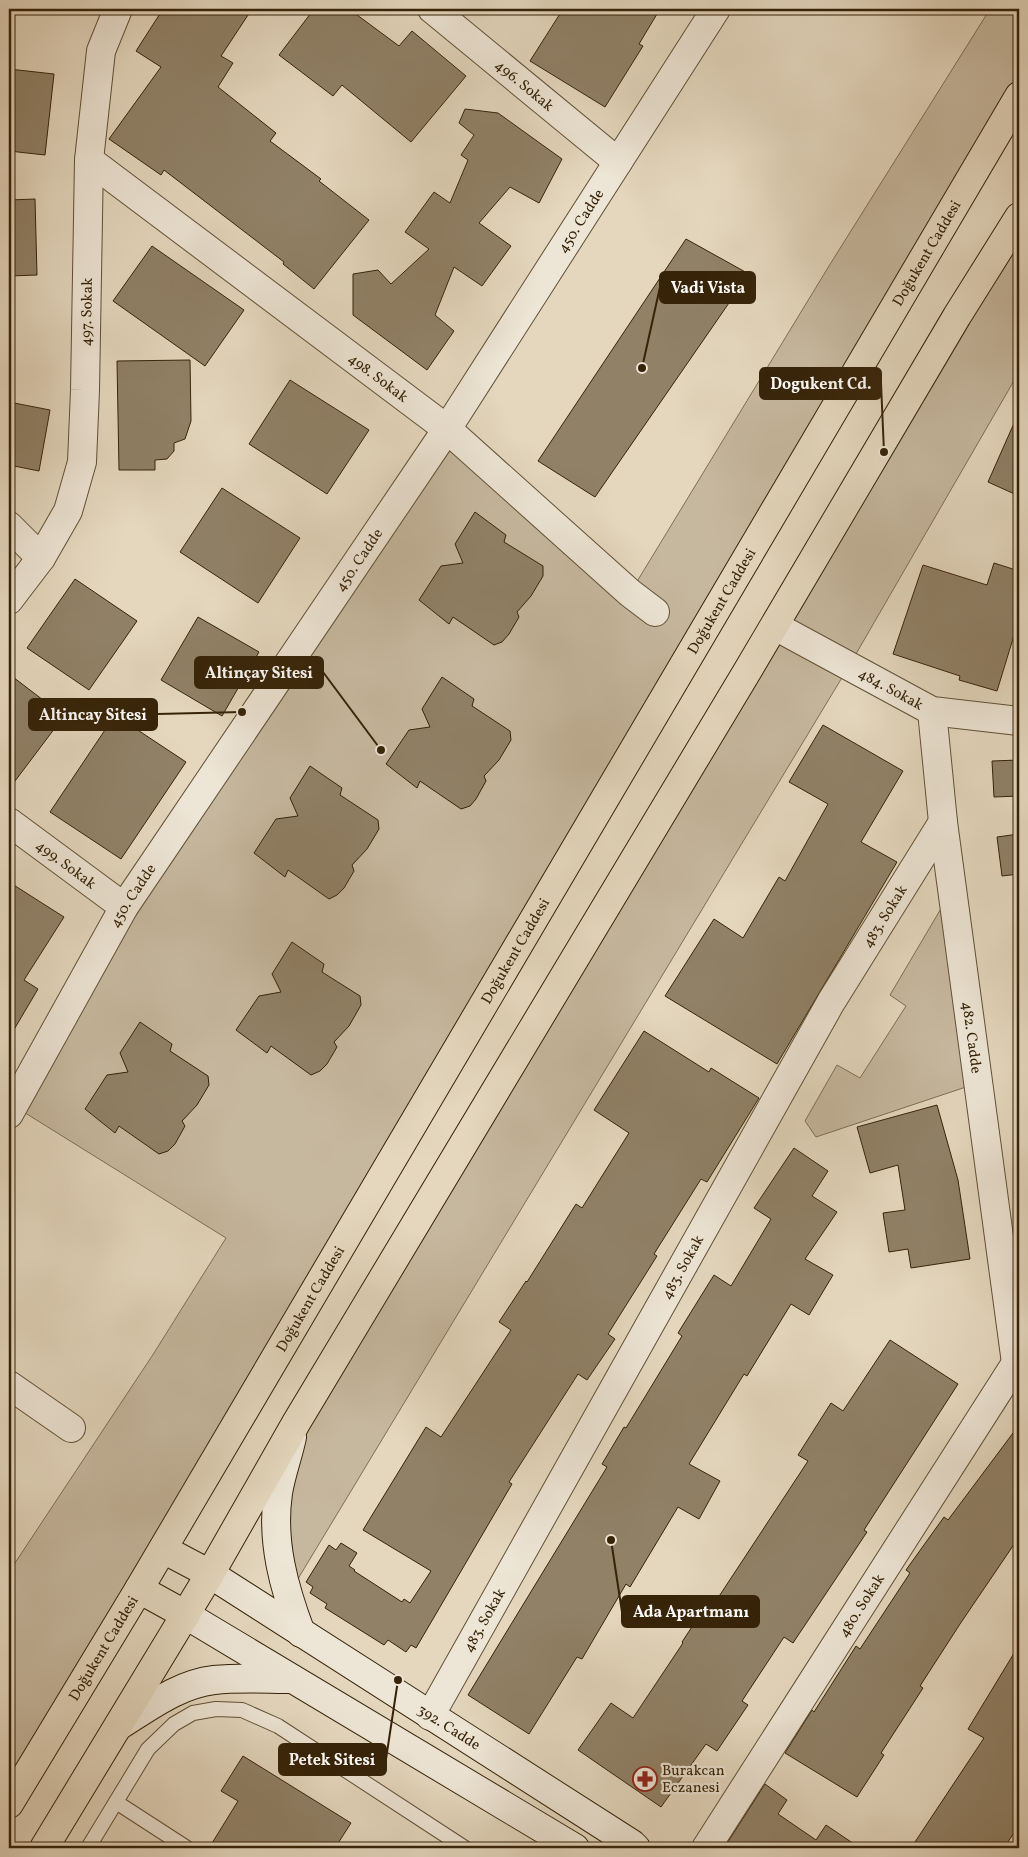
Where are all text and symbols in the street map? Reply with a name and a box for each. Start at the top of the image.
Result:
street label: 496. Sokak [490,56,558,117]
street label: 450. Cadde [553,185,610,258]
street label: Doğukent Caddesi [888,197,967,311]
callout: Vadi Vista [660,272,755,303]
street label: 497. Sokak [77,278,99,347]
text: Vadi Vista [671,278,746,300]
street label: 498. Sokak [343,349,412,408]
callout: Dogukent Cd. [760,368,881,399]
text: Dogukent Cd. [770,374,872,396]
street label: 450. Cadde [331,525,389,596]
street label: Doğukent Caddesi [683,545,762,659]
callout: Altinçay Sitesi [195,657,323,688]
text: Altinçay Sitesi [205,663,313,685]
street label: 484. Sokak [854,664,927,716]
callout: Altincay Sitesi [29,699,157,730]
text: Altincay Sitesi [39,705,147,727]
street label: 499. Sokak [30,836,100,895]
street label: 450. Cadde [105,860,162,932]
street label: 483. Sokak [858,881,913,952]
street label: Doğukent Caddesi [477,895,556,1008]
street label: 482. Cadde [955,1000,986,1075]
street label: 483. Sokak [657,1232,710,1304]
street label: Doğukent Caddesi [272,1243,351,1357]
street label: 480. Sokak [834,1570,891,1642]
street label: 483. Sokak [459,1585,512,1657]
street label: Doğukent Caddesi [65,1592,144,1706]
callout: Ada Apartmanı [622,1596,759,1627]
text: Ada Apartmanı [633,1602,749,1624]
street label: 392. Cadde [413,1700,484,1756]
callout: Petek Sitesi [279,1744,386,1775]
text: Petek Sitesi [289,1750,376,1772]
place label: Burakcan Eczanesi [662,1761,725,1799]
pharmacy icon: Burakcan Eczanesi [632,1766,658,1792]

